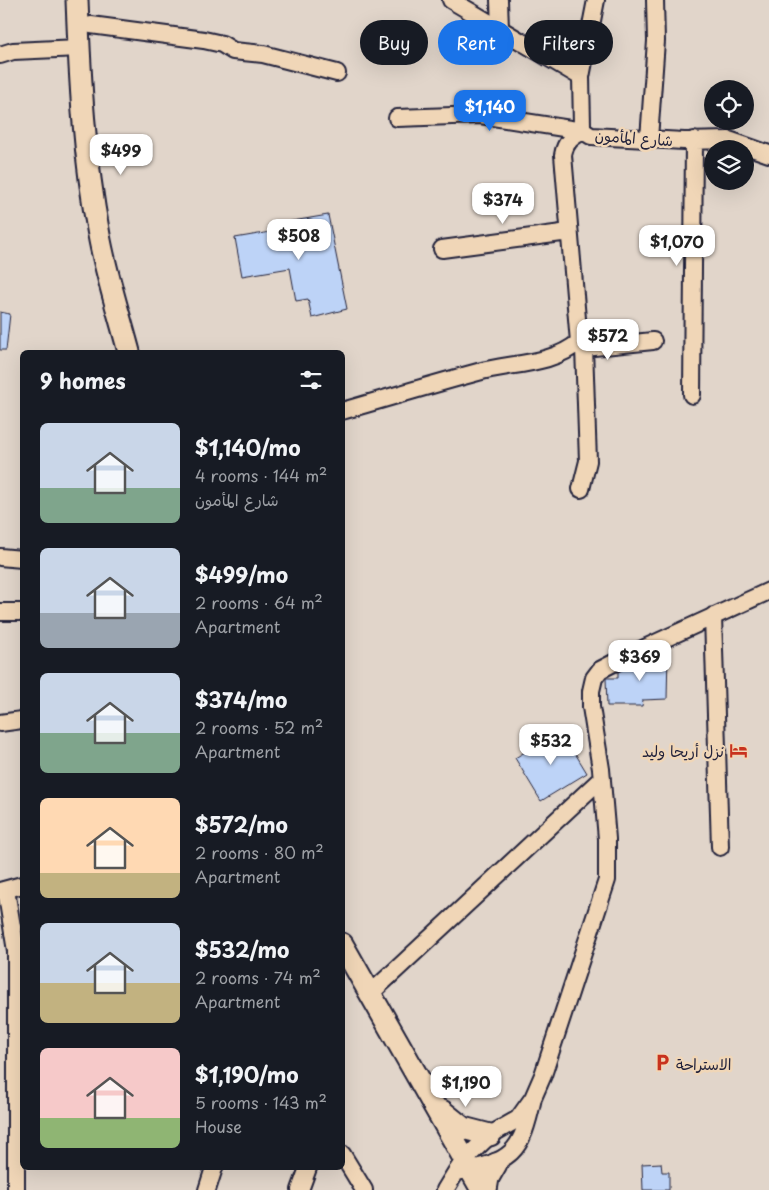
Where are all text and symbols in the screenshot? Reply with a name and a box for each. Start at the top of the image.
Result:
chip: Buy [360,20,428,65]
chip: Rent [438,20,514,65]
chip: Filters [524,20,613,65]
map controls [704,80,754,190]
button: locate [704,80,754,130]
pin: $1,140 [449,90,531,132]
text: $1,140 [465,94,515,118]
street label: شارع المأمون [594,123,674,151]
pin: $499 [91,134,151,176]
text: $499 [101,138,141,162]
button: layers [704,140,754,190]
pin: $374 [473,182,533,225]
text: $374 [483,187,523,211]
pin: $508 [269,218,329,261]
text: $508 [278,223,320,247]
pin: $1,070 [636,224,718,267]
text: $1,070 [650,229,704,253]
pin: $572 [578,318,638,361]
text: $572 [588,323,628,347]
text: 9 homes [40,364,126,396]
icon: filters [297,366,325,394]
text: $1,140/mo [195,431,301,463]
icon: home [80,443,140,503]
text: 4 rooms · 144 m² [195,463,327,487]
text: شارع المأمون [195,487,279,511]
text: $499/mo [195,558,288,590]
icon: home [80,568,140,628]
text: 2 rooms · 64 m² [195,590,323,614]
text: Apartment [195,614,280,638]
pin: $369 [610,640,670,682]
text: $369 [619,644,661,668]
text: $374/mo [195,683,287,715]
icon: home [80,693,140,753]
text: 2 rooms · 52 m² [195,715,323,739]
pin: $532 [521,724,581,766]
text: $532 [530,728,572,752]
text: Apartment [195,739,280,763]
place label: نزل أريحا وليد [642,739,724,762]
hotel icon: نزل أريحا وليد [728,740,748,760]
text: $572/mo [195,808,288,840]
icon: home [80,818,140,878]
text: 2 rooms · 80 m² [195,840,324,864]
text: Apartment [195,864,280,888]
text: $532/mo [195,933,289,965]
icon: home [80,943,140,1003]
text: 2 rooms · 74 m² [195,965,321,989]
text: Apartment [195,989,280,1013]
place label: الاستراحة [676,1052,732,1075]
parking icon: الاستراحة [652,1053,672,1073]
text: $1,190/mo [195,1058,299,1090]
pin: $1,190 [425,1066,507,1108]
icon: home [80,1068,140,1128]
text: $1,190 [442,1070,491,1094]
text: 5 rooms · 143 m² [195,1090,327,1114]
text: House [195,1114,242,1138]

